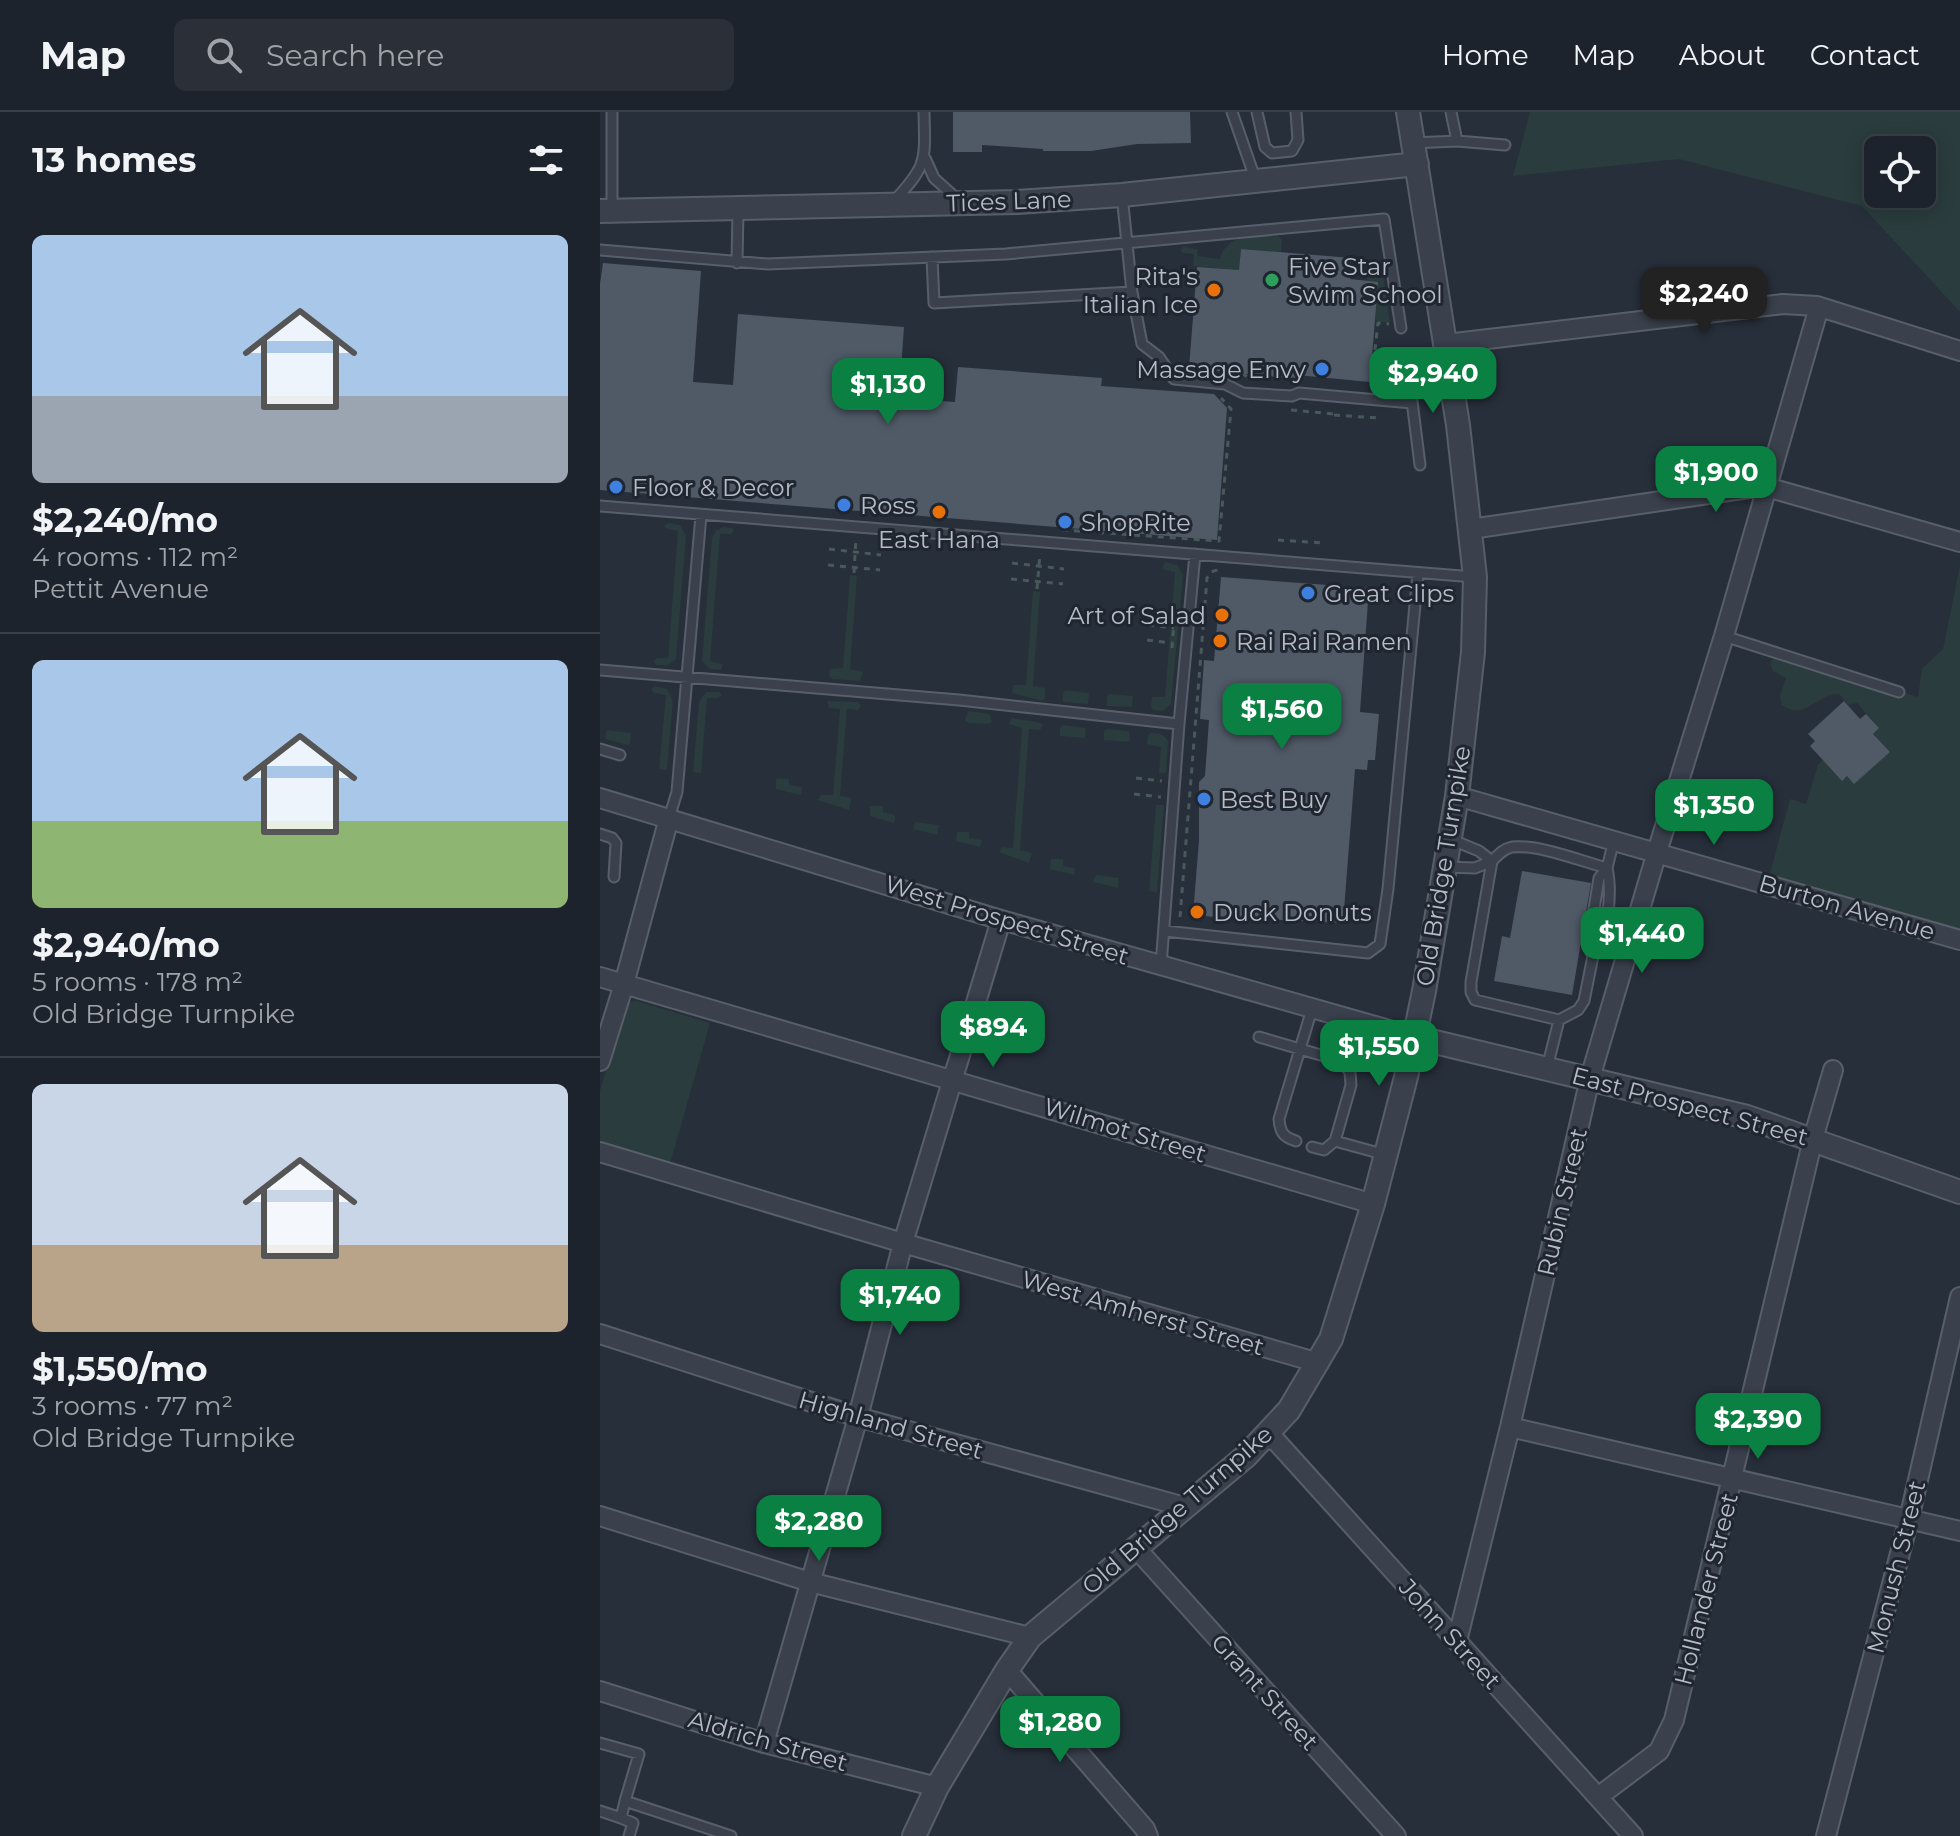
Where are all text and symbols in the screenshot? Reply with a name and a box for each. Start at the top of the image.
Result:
search box [174,19,734,91]
text: Map [40,32,126,79]
icon: search [202,33,246,77]
text: Search here [266,37,444,74]
text: Home [1442,38,1529,72]
text: Map [1573,38,1635,72]
text: About [1679,38,1766,72]
text: Contact [1810,38,1920,72]
map controls [1864,136,1936,208]
button: locate [1864,136,1936,208]
icon: filters [524,138,568,182]
text: 13 homes [32,139,196,181]
street label: Tices Lane [946,184,1072,218]
place label: Five Star Swim School [1288,252,1443,309]
place label: Rita's Italian Ice [1083,262,1198,319]
pin: $2,240 [1639,267,1769,335]
marker: Five Star Swim School [1263,271,1281,289]
text: $2,240 [1659,277,1749,309]
marker: Rita's Italian Ice [1205,281,1223,299]
icon: home [228,287,372,431]
pin: $2,940 [1368,347,1498,415]
place label: Massage Envy [1136,355,1306,384]
text: $2,940 [1387,357,1479,389]
pin: $1,130 [823,358,953,426]
marker: Massage Envy [1313,360,1331,378]
text: $1,130 [850,368,926,400]
pin: $1,900 [1651,446,1781,514]
text: $1,900 [1673,456,1759,488]
place label: Floor & Decor [632,473,794,502]
marker: Floor & Decor [607,478,625,496]
place label: Ross [860,491,916,520]
marker: Ross [835,496,853,514]
text: $2,240/mo [32,499,218,541]
marker: East Hana [930,503,948,521]
place label: ShopRite [1081,508,1191,537]
marker: ShopRite [1056,513,1074,531]
place label: East Hana [878,525,1000,554]
text: 4 rooms · 112 m² [32,541,238,573]
text: Pettit Avenue [32,573,209,605]
place label: Great Clips [1324,579,1454,608]
marker: Great Clips [1299,584,1317,602]
place label: Art of Salad [1067,601,1206,630]
marker: Art of Salad [1213,606,1231,624]
place label: Rai Rai Ramen [1236,627,1412,656]
marker: Rai Rai Ramen [1211,632,1229,650]
pin: $1,560 [1217,683,1347,751]
text: $1,560 [1240,693,1324,725]
icon: home [228,712,372,856]
street label: Old Bridge Turnpike [1410,744,1476,988]
pin: $1,350 [1649,779,1779,847]
place label: Best Buy [1220,785,1327,814]
text: $1,350 [1673,789,1755,821]
marker: Best Buy [1195,790,1213,808]
street label: Burton Avenue [1756,868,1938,946]
street label: West Prospect Street [882,869,1133,971]
place label: Duck Donuts [1213,898,1372,927]
marker: Duck Donuts [1188,903,1206,921]
pin: $1,440 [1577,907,1707,975]
text: $1,440 [1599,917,1685,949]
text: $2,940/mo [32,924,220,966]
text: 5 rooms · 178 m² [32,966,243,998]
text: Old Bridge Turnpike [32,998,295,1030]
pin: $894 [946,1001,1040,1069]
text: $894 [959,1011,1027,1043]
pin: $1,550 [1314,1020,1444,1088]
text: $1,550 [1338,1030,1420,1062]
street label: East Prospect Street [1569,1060,1812,1152]
street label: Wilmot Street [1040,1092,1210,1169]
street label: Rubin Street [1531,1125,1593,1279]
icon: home [228,1136,372,1280]
street label: West Amherst Street [1018,1264,1268,1362]
pin: $1,740 [835,1269,965,1337]
text: $1,740 [859,1279,941,1311]
text: $1,550/mo [32,1348,208,1390]
street label: Highland Street [795,1385,987,1465]
text: 3 rooms · 77 m² [32,1390,233,1422]
pin: $2,390 [1693,1393,1823,1461]
text: $2,390 [1714,1403,1802,1435]
street label: Old Bridge Turnpike [1076,1419,1278,1601]
text: Old Bridge Turnpike [32,1422,295,1454]
street label: Monush Street [1861,1477,1932,1656]
street label: Hollander Street [1668,1490,1744,1688]
pin: $2,280 [754,1495,884,1563]
text: $2,280 [774,1505,864,1537]
street label: John Street [1392,1572,1507,1695]
street label: Grant Street [1205,1628,1325,1756]
pin: $1,280 [995,1696,1125,1764]
street label: Aldrich Street [685,1704,851,1778]
text: $1,280 [1018,1706,1102,1738]

